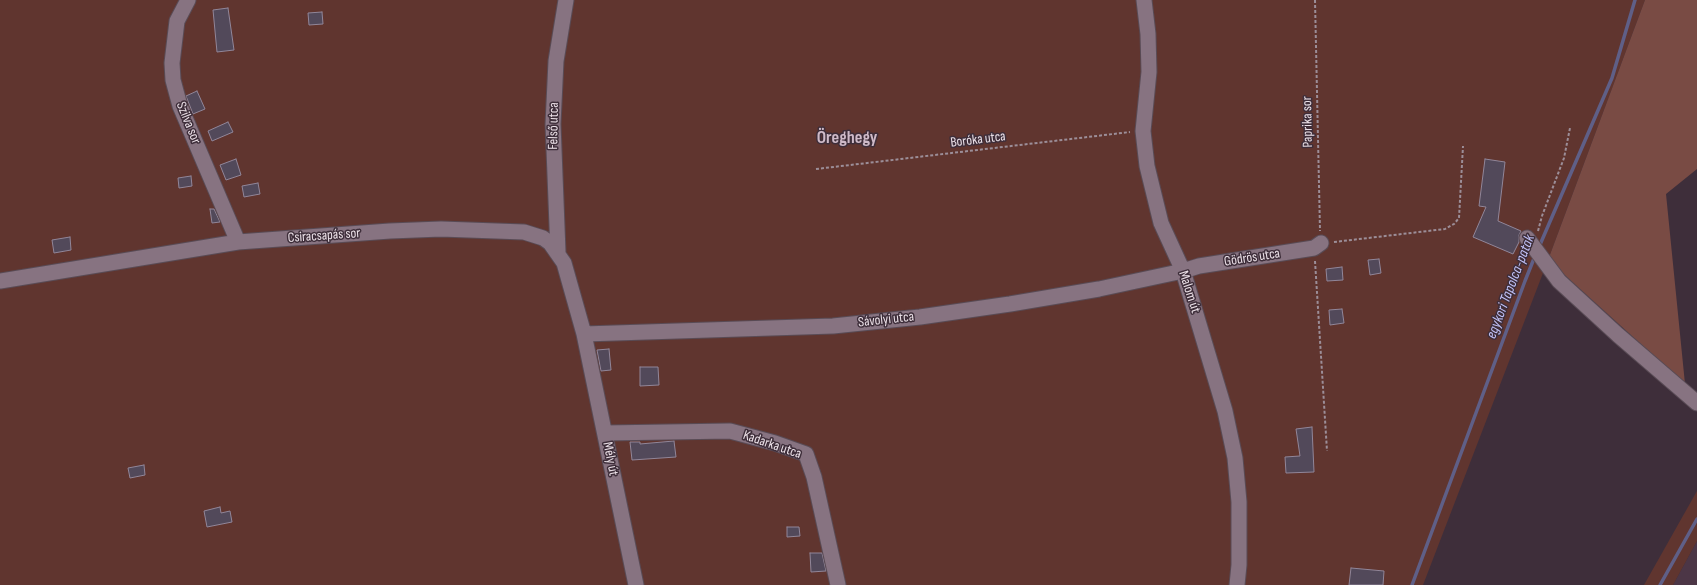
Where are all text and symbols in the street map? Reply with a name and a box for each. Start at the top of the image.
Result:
street label: Paprika sor [1299,96,1317,148]
street label: Szilva sor [172,100,204,146]
street label: Felső utca [545,102,563,150]
district label: Öreghegy [817,127,877,149]
street label: Boróka utca [949,128,1007,152]
street label: Csiracsapás sor [287,225,361,247]
water label: egykori Tapolca-patak [1483,233,1539,341]
street label: Gödrös utca [1223,245,1281,271]
street label: Malom út [1174,269,1204,315]
street label: Sávolyi utca [857,309,915,331]
street label: Kadarka utca [741,427,803,463]
street label: Mély út [598,441,622,477]

